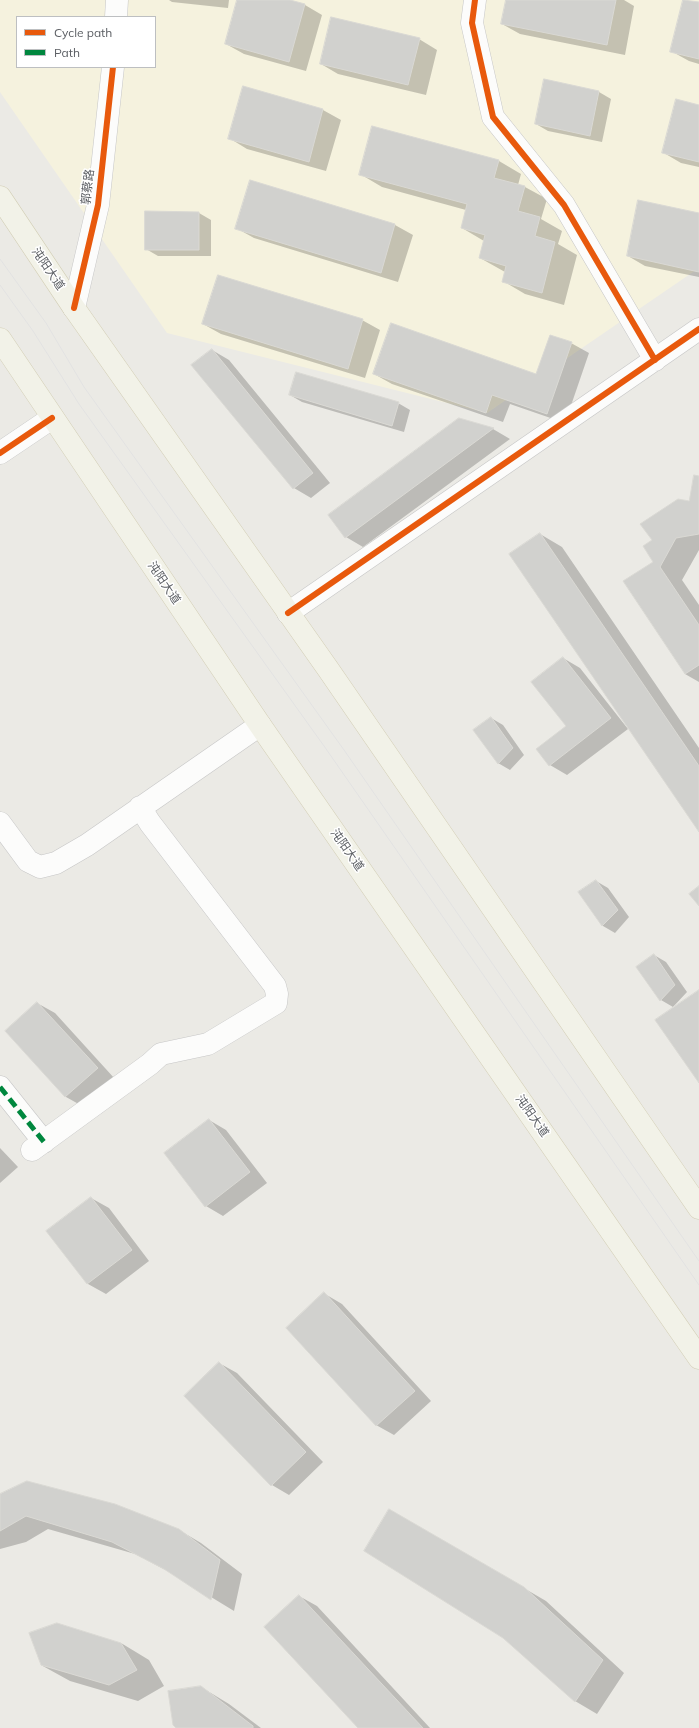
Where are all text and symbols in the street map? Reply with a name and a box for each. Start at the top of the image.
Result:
legend [16,16,156,68]
text: Cycle path [54,25,112,40]
text: Path [54,45,80,60]
street label: 郭蔡路 [79,168,97,206]
street label: 沌阳大道 [29,245,67,293]
street label: 沌阳大道 [145,559,183,607]
street label: 沌阳大道 [327,826,367,874]
street label: 沌阳大道 [512,1092,552,1140]

